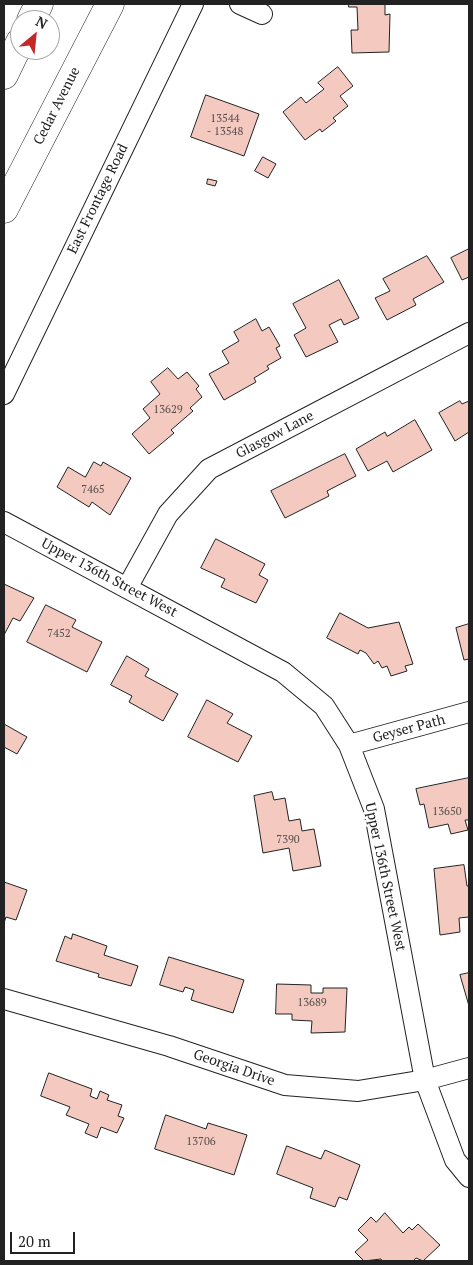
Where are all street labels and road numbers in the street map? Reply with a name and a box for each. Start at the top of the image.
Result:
street label: Cedar Avenue [30,64,84,148]
street label: East Frontage Road [64,141,132,257]
street label: Glasgow Lane [233,407,317,463]
street label: Upper 136th Street West [38,535,180,621]
street label: Geyser Path [371,711,447,747]
street label: Upper 136th Street West [361,801,409,953]
street label: Georgia Drive [191,1046,277,1090]

